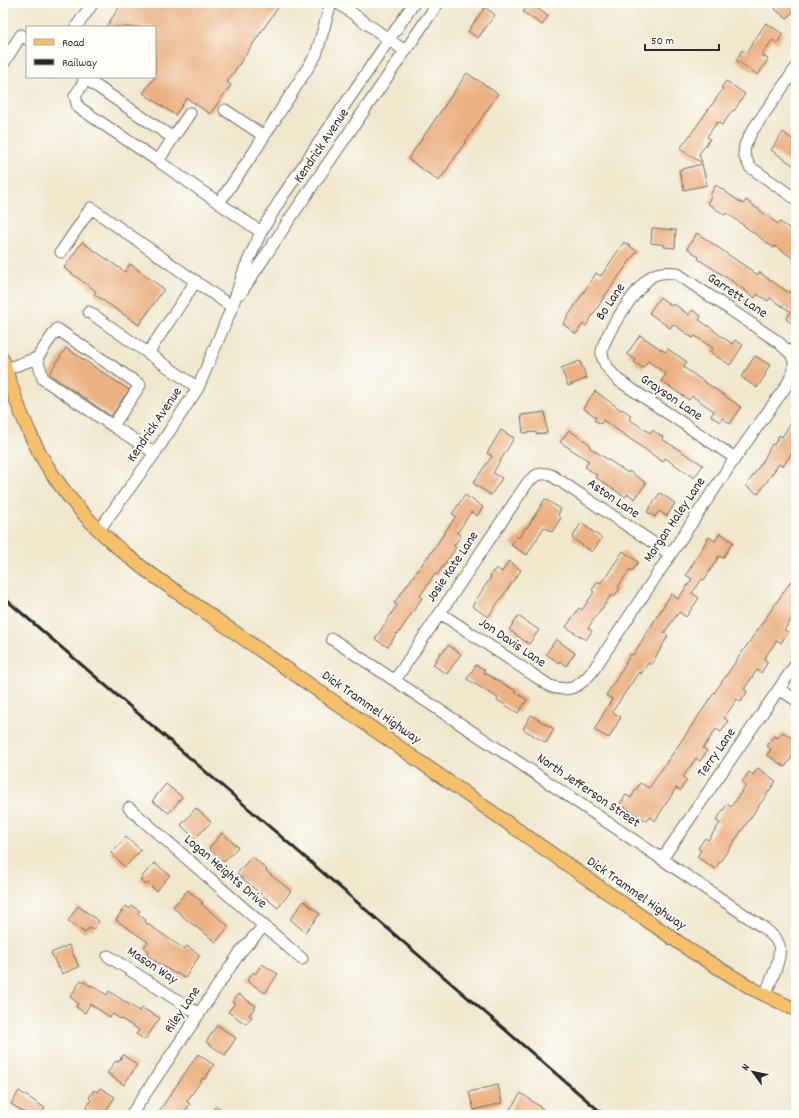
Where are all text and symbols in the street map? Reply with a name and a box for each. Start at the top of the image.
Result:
legend [26,26,156,78]
scale bar [645,26,719,52]
text: 50 m [651,33,674,50]
text: Road [62,35,84,52]
text: Railway [62,55,98,72]
street label: Kendrick Avenue [290,105,354,187]
street label: Garrett Lane [703,269,771,323]
street label: Bo Lane [591,279,631,325]
street label: Grayson Lane [636,370,706,426]
street label: Kendrick Avenue [123,384,187,466]
street label: Morgan Haley Lane [639,473,711,567]
street label: Aston Lane [583,474,643,524]
street label: Josie Kate Lane [422,528,484,606]
street label: Jon Davis Lane [474,613,550,673]
street label: Dick Trammel Highway [317,666,425,750]
street label: Terry Lane [693,724,741,782]
street label: North Jefferson Street [532,749,644,833]
street label: Logan Heights Drive [179,830,271,914]
street label: Dick Trammel Highway [582,852,690,936]
street label: Mason Way [123,942,182,990]
street label: Riley Lane [160,983,206,1037]
north arrow [733,1052,773,1092]
text: N [738,1061,755,1074]

